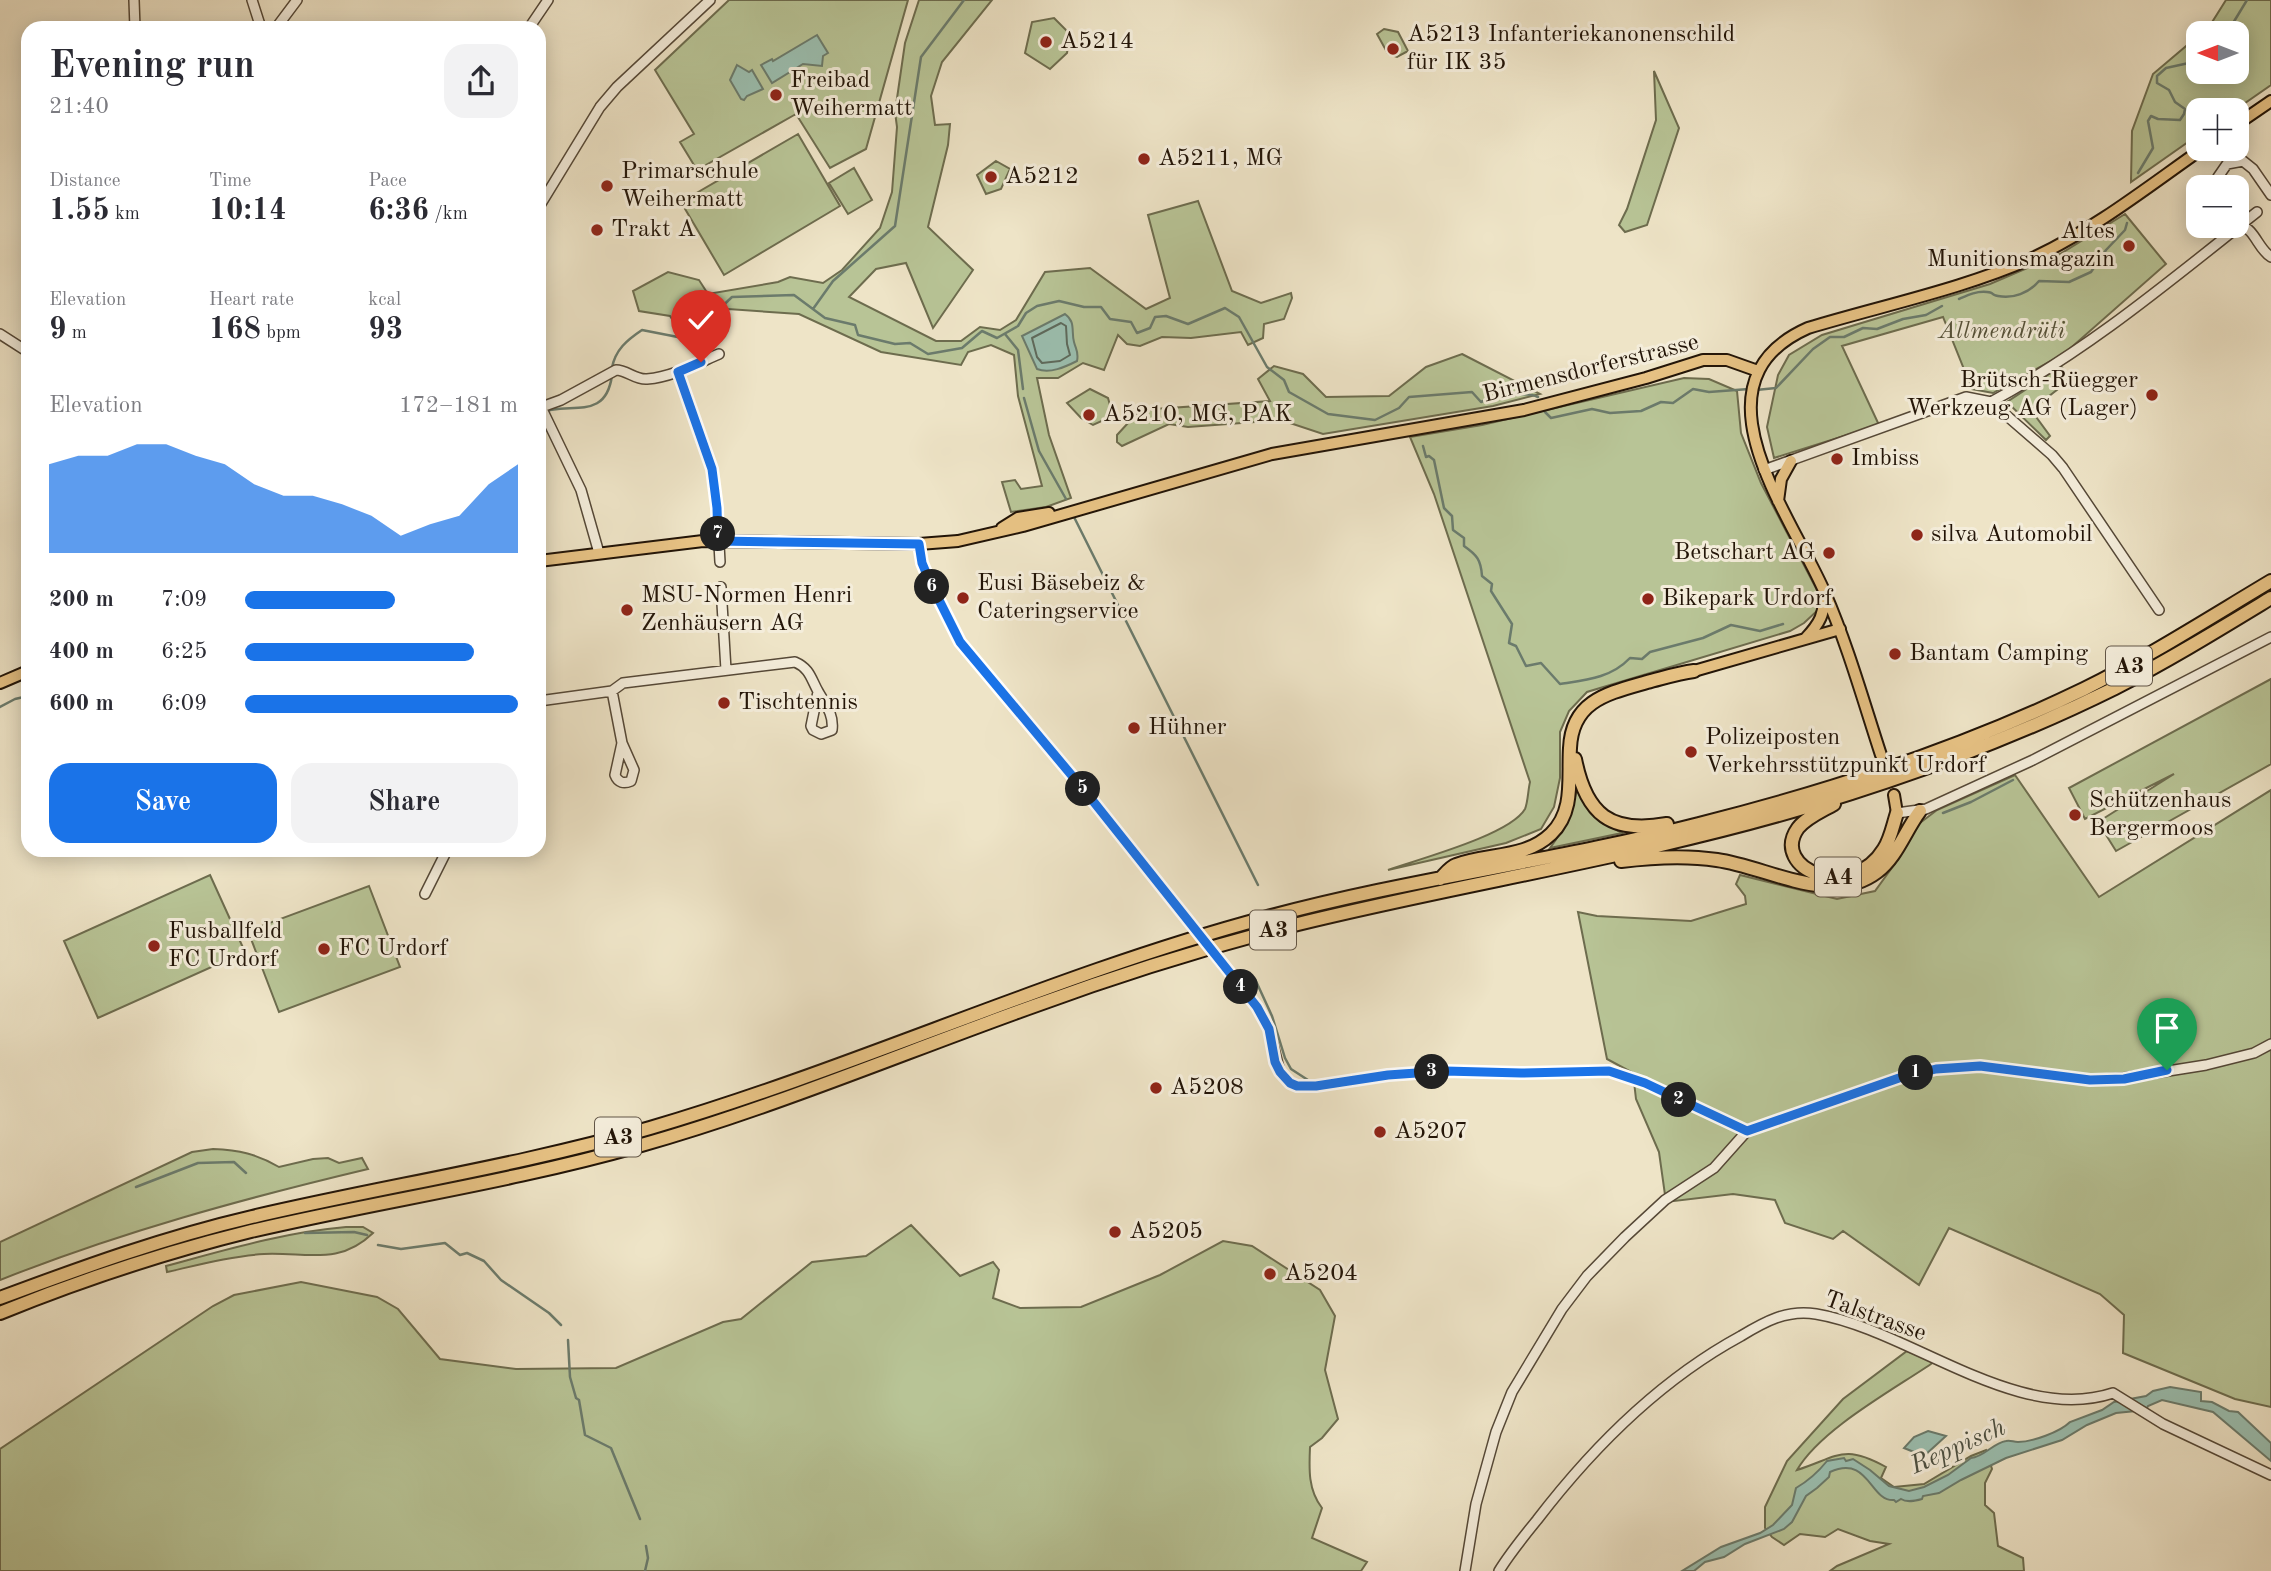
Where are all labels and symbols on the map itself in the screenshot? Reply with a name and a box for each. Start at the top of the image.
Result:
north arrow [2186,21,2249,84]
place label: A5213 Infanteriekanonenschild für IK 35 [1407,23,1735,75]
place label: A5214 [1060,30,1134,54]
marker: A5214 [1038,34,1054,50]
marker: A5213 Infanteriekanonenschild für IK 35 [1385,41,1401,57]
place label: Freibad Weihermatt [790,69,913,121]
marker: Freibad Weihermatt [768,87,784,103]
place label: A5211, MG [1158,147,1283,171]
marker: A5211, MG [1136,151,1152,167]
place label: Primarschule Weihermatt [621,160,759,212]
place label: A5212 [1005,165,1079,189]
marker: A5212 [983,169,999,185]
marker: Primarschule Weihermatt [599,178,615,194]
place label: Trakt A [611,218,696,242]
place label: Altes Munitionsmagazin [1927,220,2115,272]
marker: Trakt A [589,222,605,238]
marker: Altes Munitionsmagazin [2121,238,2137,254]
pin [671,290,731,362]
park label: Allmendrüti [1937,320,2065,344]
street label: Birmensdorferstrasse [1480,331,1702,407]
place label: Brütsch-Rüegger Werkzeug AG (Lager) [1906,369,2138,421]
marker: Brütsch-Rüegger Werkzeug AG (Lager) [2144,387,2160,403]
place label: A5210, MG, PAK [1103,403,1292,427]
marker: A5210, MG, PAK [1081,407,1097,423]
place label: Imbiss [1851,447,1919,471]
marker: Imbiss [1829,451,1845,467]
pin: 7 [700,516,736,552]
place label: silva Automobil [1931,523,2093,547]
marker: silva Automobil [1909,527,1925,543]
place label: Betschart AG [1674,541,1815,565]
marker: Betschart AG [1821,545,1837,561]
pin: 6 [914,570,950,604]
place label: Eusi Bäsebeiz & Cateringservice [977,572,1146,624]
place label: MSU-Normen Henri Zenhäusern AG [641,584,852,636]
place label: Bikepark Urdorf [1662,587,1834,611]
marker: Eusi Bäsebeiz & Cateringservice [955,590,971,606]
marker: Bikepark Urdorf [1640,591,1656,607]
marker: MSU-Normen Henri Zenhäusern AG [619,602,635,618]
place label: Bantam Camping [1909,642,2088,666]
marker: Bantam Camping [1887,646,1903,662]
road number: A3 [2106,646,2152,686]
place label: Tischtennis [738,691,858,715]
marker: Tischtennis [716,695,732,711]
place label: Hühner [1148,716,1227,740]
marker: Hühner [1126,720,1142,736]
place label: Polizeiposten Verkehrsstützpunkt Urdorf [1705,726,1987,778]
marker: Polizeiposten Verkehrsstützpunkt Urdorf [1683,744,1699,760]
pin: 5 [1066,772,1100,806]
place label: Schützenhaus Bergermoos [2089,789,2231,841]
marker: Schützenhaus Bergermoos [2067,807,2083,823]
road number: A4 [1815,858,1861,897]
road number: A3 [1250,911,1296,950]
place label: Fusballfeld FC Urdorf [168,920,283,972]
place label: FC Urdorf [338,937,449,961]
marker: Fusballfeld FC Urdorf [146,938,162,954]
marker: FC Urdorf [316,941,332,957]
pin: 4 [1224,970,1258,1004]
pin [2137,998,2197,1070]
pin: 3 [1414,1054,1450,1090]
pin: 1 [1898,1056,1934,1090]
place label: A5208 [1170,1076,1244,1100]
marker: A5208 [1148,1080,1164,1096]
pin: 2 [1662,1082,1696,1118]
road number: A3 [595,1118,641,1156]
place label: A5207 [1394,1120,1468,1144]
marker: A5207 [1372,1124,1388,1140]
place label: A5205 [1129,1220,1203,1244]
marker: A5205 [1107,1224,1123,1240]
place label: A5204 [1284,1262,1358,1286]
marker: A5204 [1262,1266,1278,1282]
street label: Talstrasse [1821,1287,1929,1347]
water label: Reppisch [1905,1415,2010,1480]

